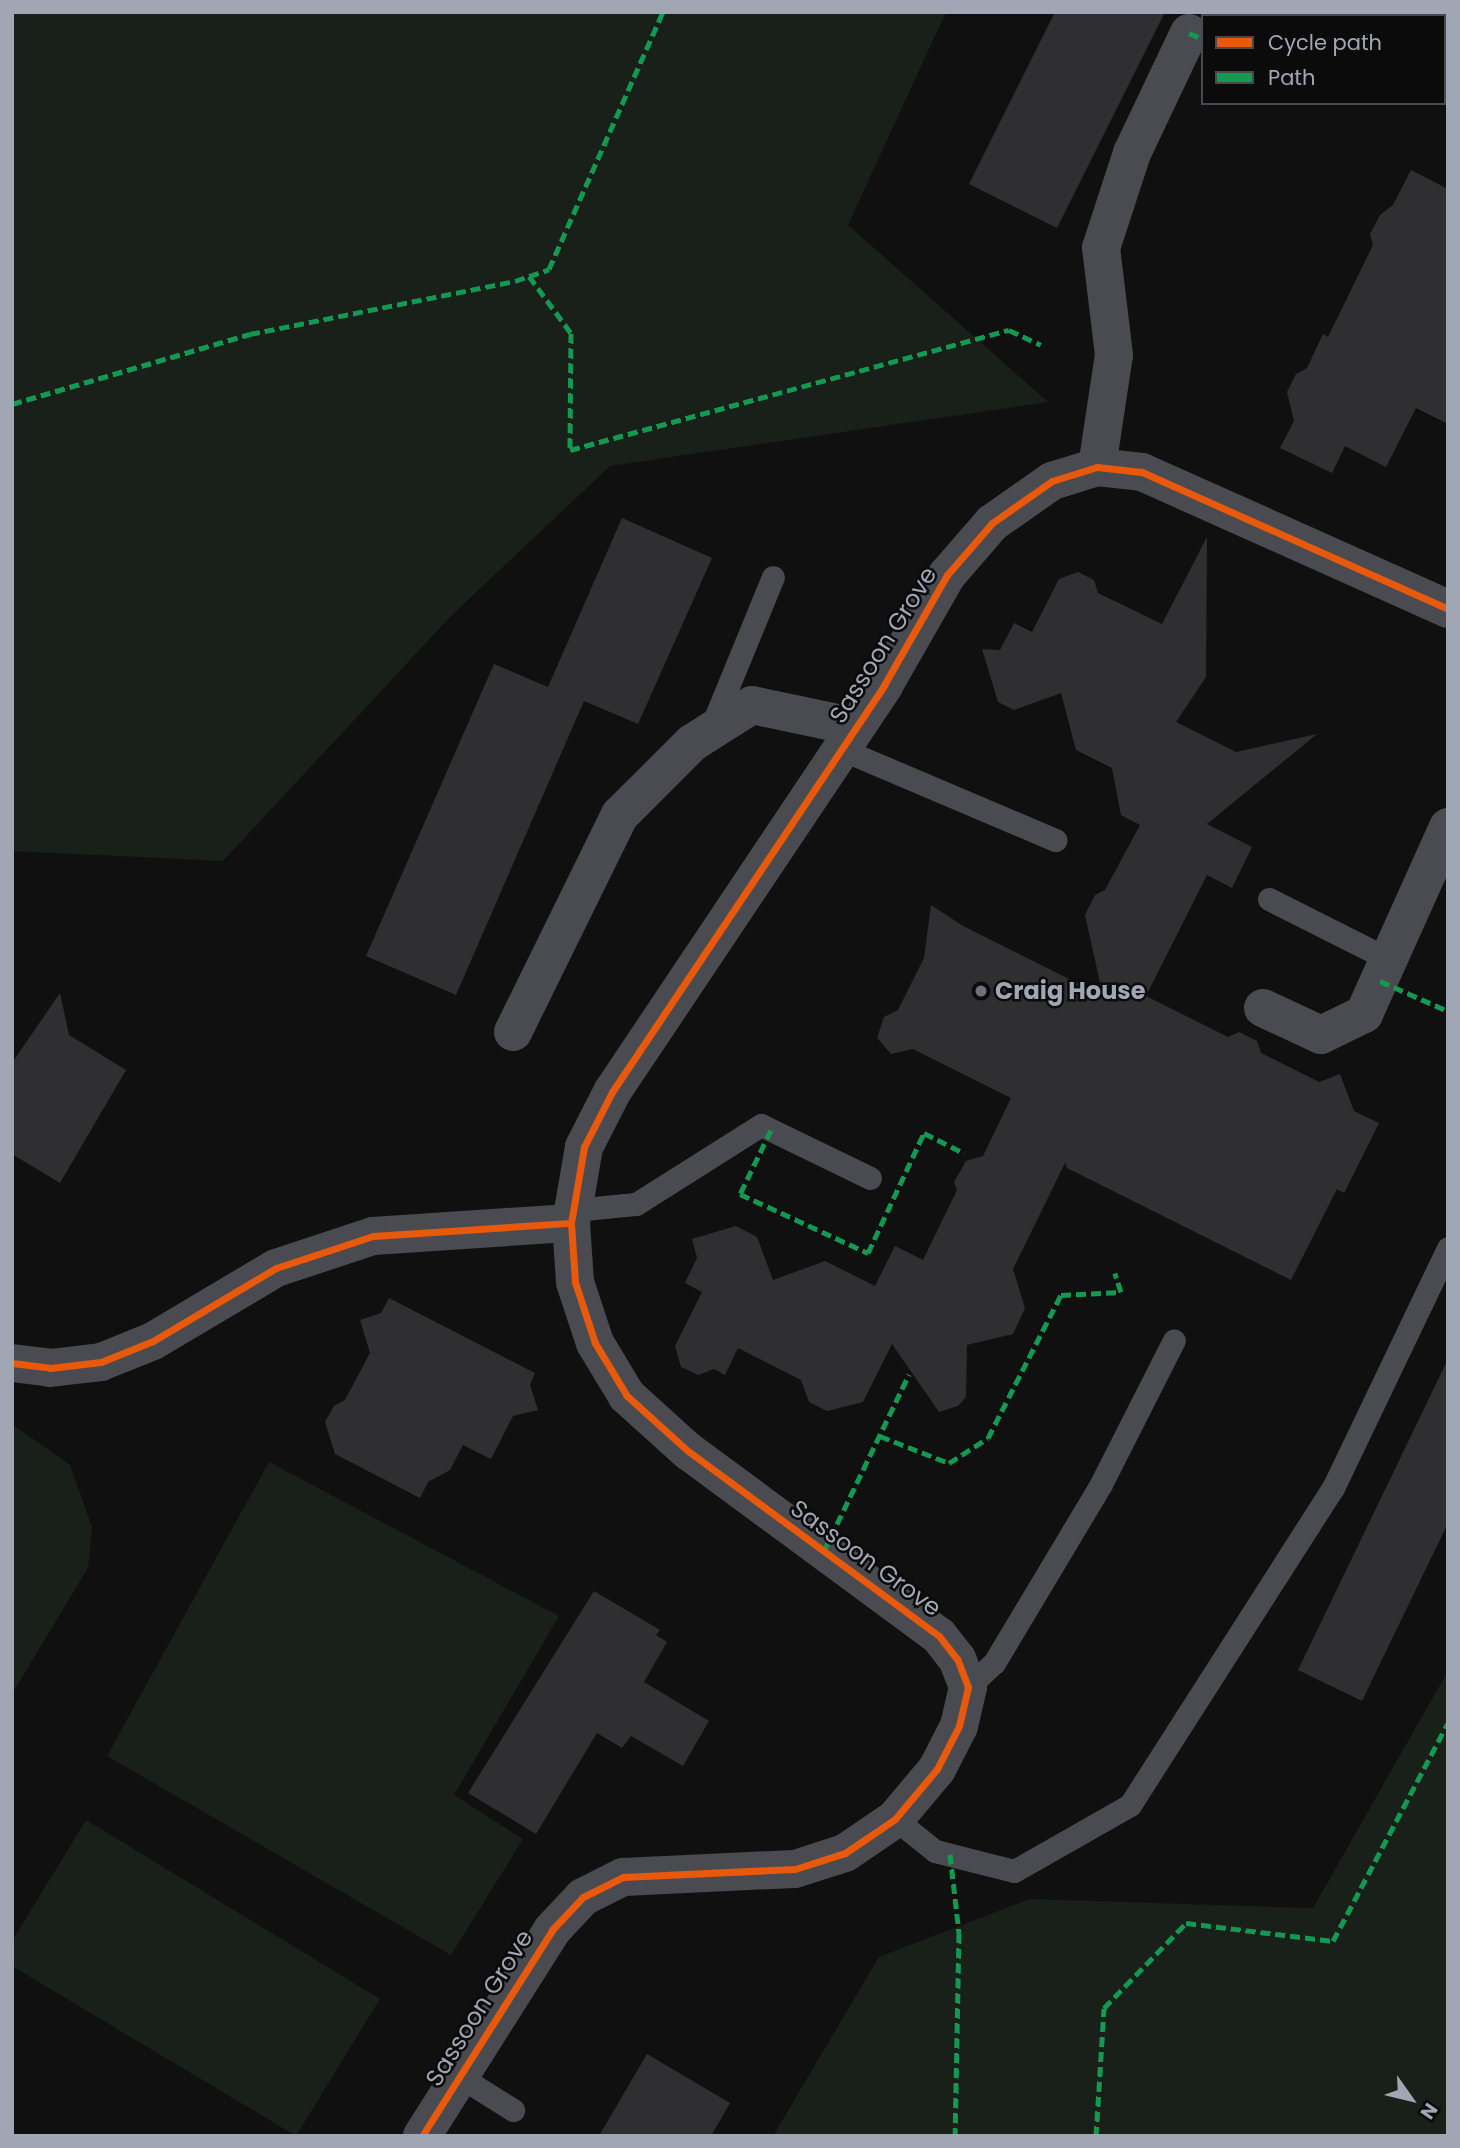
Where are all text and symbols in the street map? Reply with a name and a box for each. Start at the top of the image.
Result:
legend [1201,14,1446,105]
text: Cycle path [1268,28,1382,57]
text: Path [1268,63,1315,92]
street label: Sassoon Grove [823,561,943,729]
place label: Craig House [995,977,1146,1005]
marker: Craig House [973,983,989,999]
street label: Sassoon Grove [785,1494,947,1622]
street label: Sassoon Grove [419,1924,539,2092]
north arrow [1376,2064,1446,2134]
text: N [1414,2098,1444,2124]

